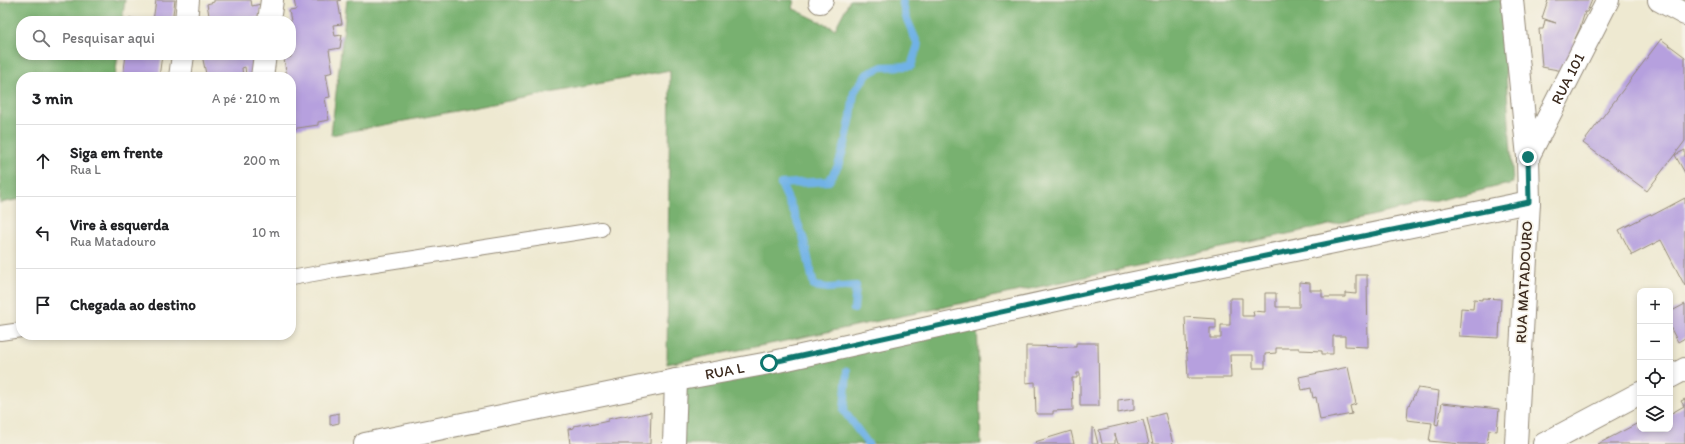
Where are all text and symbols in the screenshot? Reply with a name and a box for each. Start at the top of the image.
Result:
search box [16,16,296,60]
icon: search [30,27,52,49]
text: Pesquisar aqui [62,29,155,47]
street label: RUA 101 [1547,50,1589,107]
text: 3 min [32,88,73,108]
text: A pé · 210 m [212,91,280,106]
text: Siga em frente [70,144,163,162]
route end [1519,148,1537,166]
icon: ahead [32,150,54,172]
text: 200 m [243,153,280,168]
text: Rua L [70,162,101,177]
text: Vire à esquerda [70,216,169,234]
street label: RUA MATADOURO [1512,220,1536,344]
icon: left [32,222,54,244]
text: 10 m [252,225,280,240]
text: Rua Matadouro [70,234,156,249]
map controls [1637,288,1673,432]
button: + [1637,288,1673,324]
icon: arrive [32,294,54,316]
text: Chegada ao destino [70,296,196,314]
button: − [1637,324,1673,360]
route start [760,354,778,372]
street label: RUA L [704,359,746,384]
button: locate [1637,360,1673,396]
button: layers [1637,396,1673,432]

